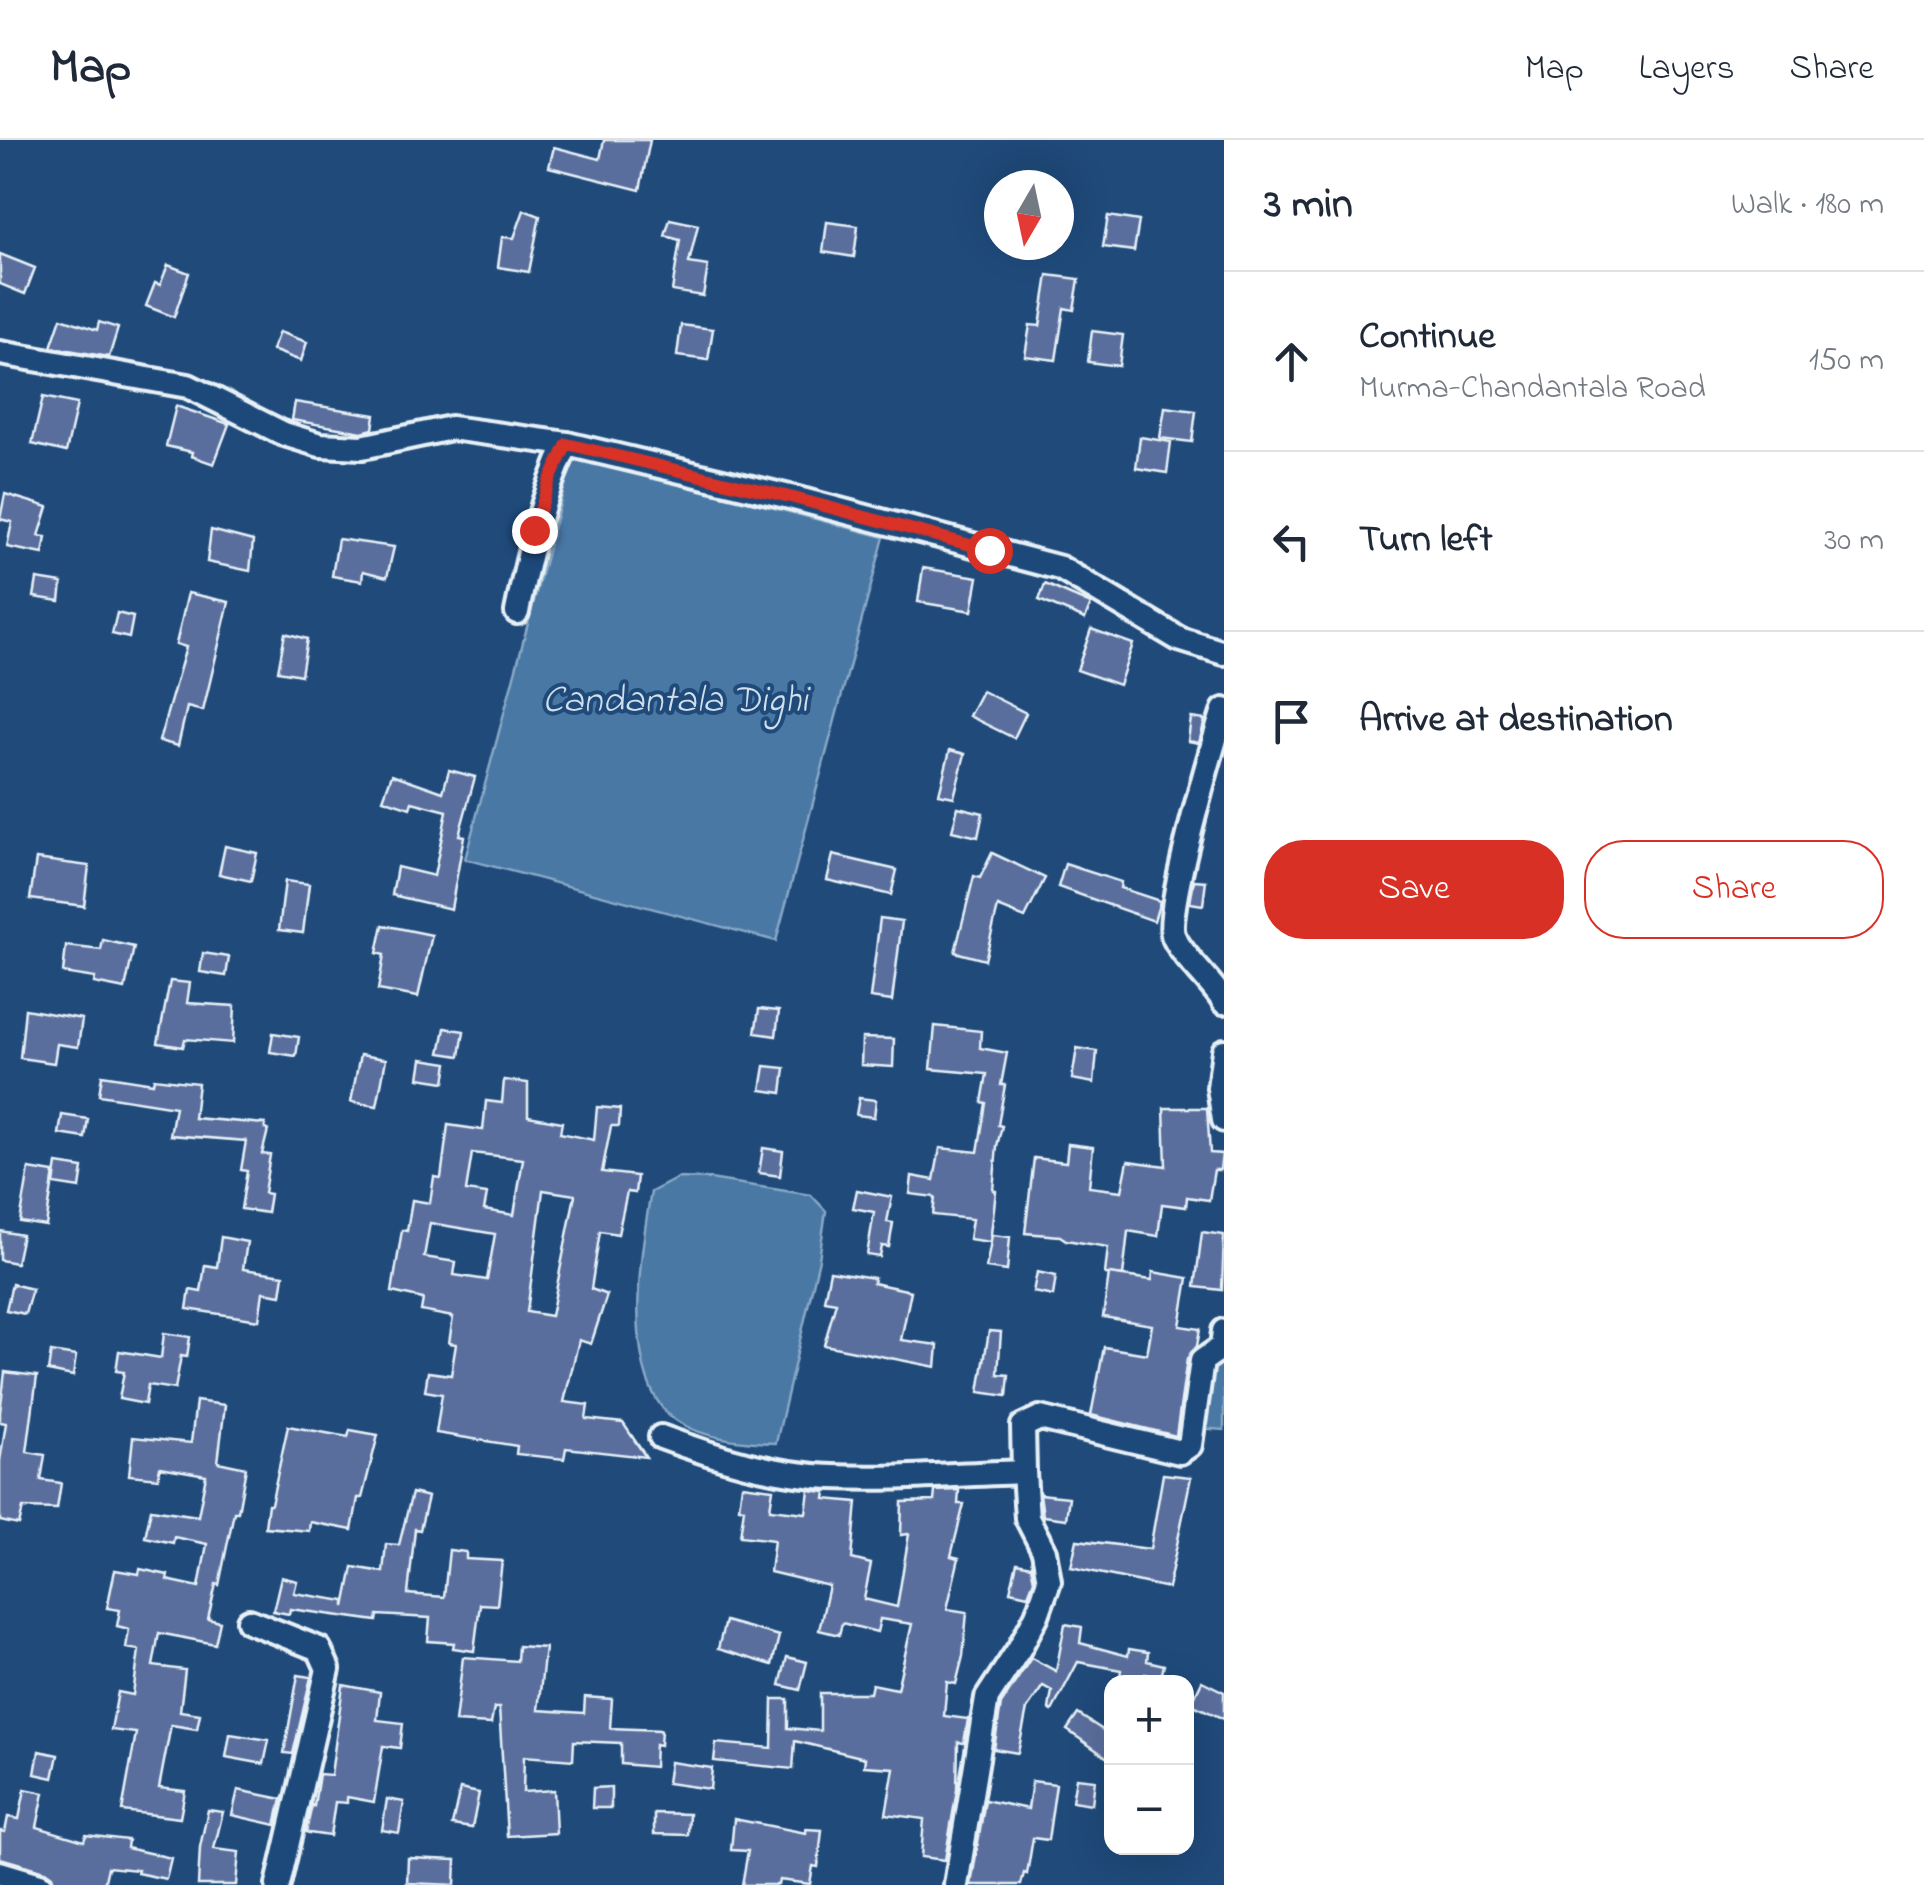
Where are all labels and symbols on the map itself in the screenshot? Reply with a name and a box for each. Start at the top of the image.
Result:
north arrow [984,170,1074,260]
route end [512,508,558,554]
route start [967,528,1013,574]
water label: Candantala Dighi [542,674,811,730]

